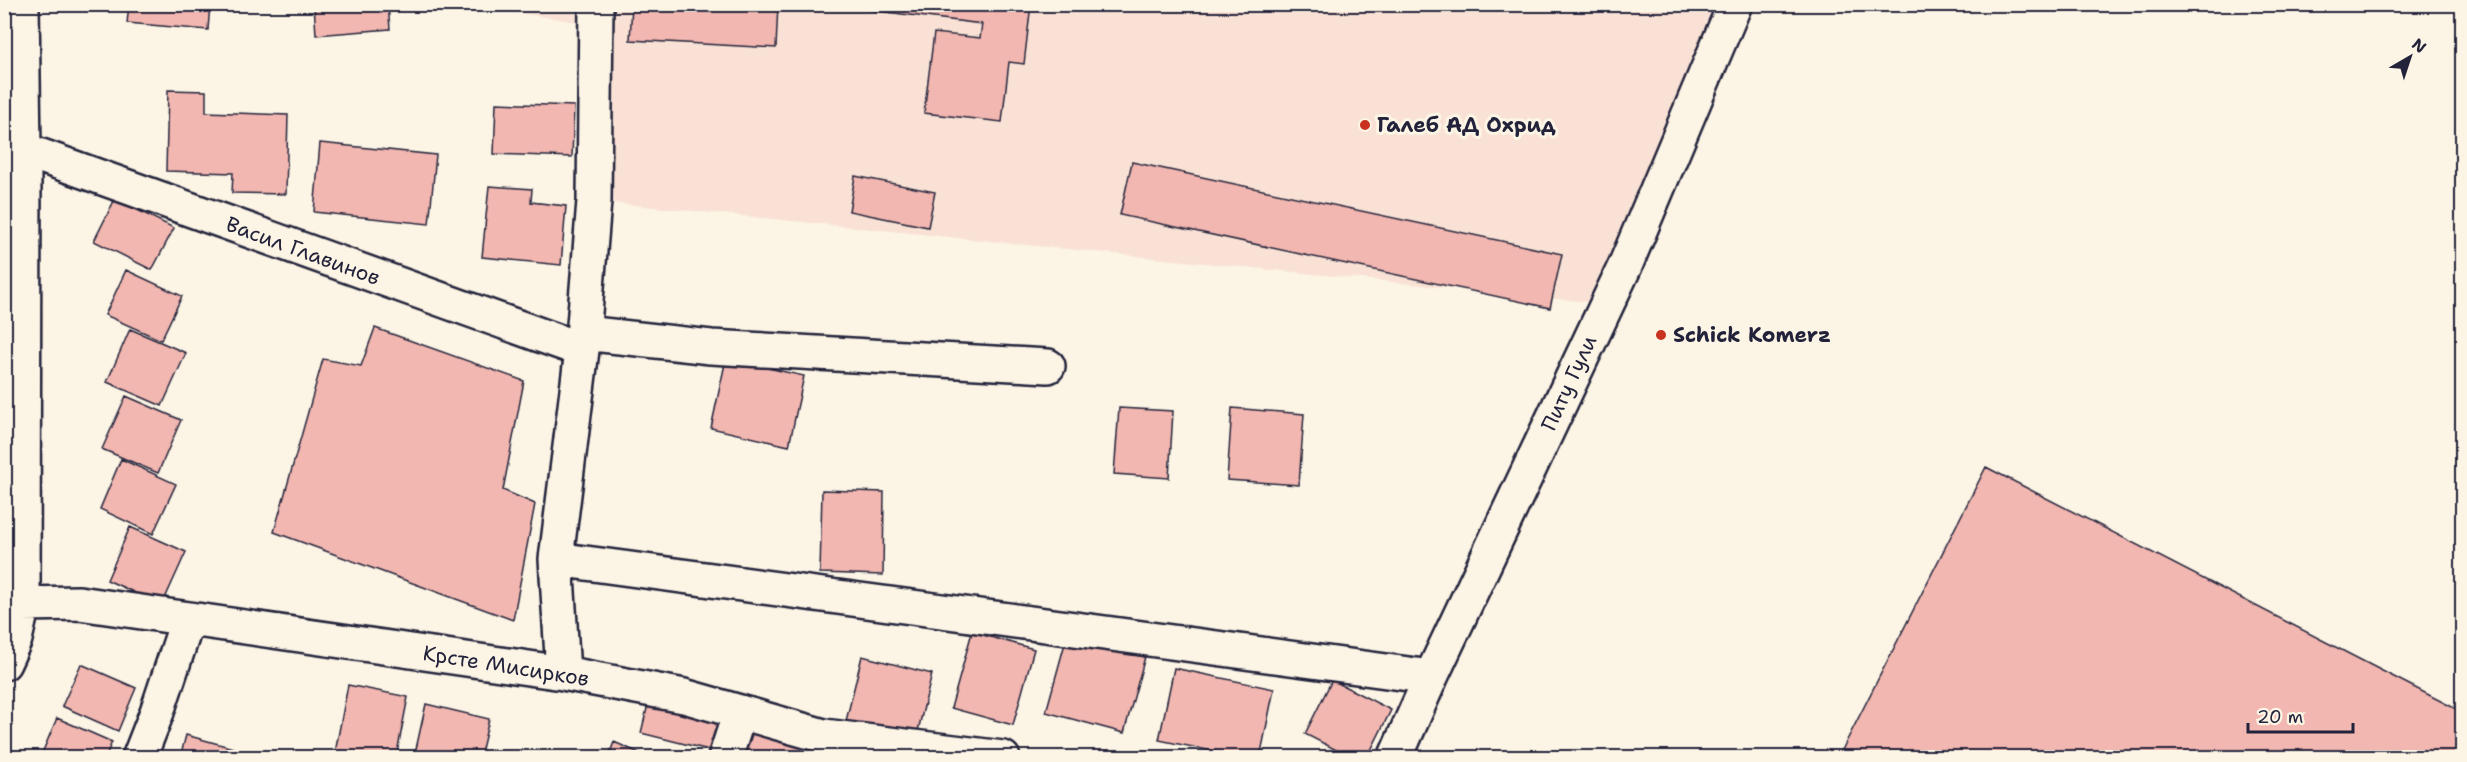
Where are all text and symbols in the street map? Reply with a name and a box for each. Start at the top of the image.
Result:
north arrow [2380,27,2440,87]
text: N [2408,34,2431,58]
place label: Галеб АД Охрид [1377,111,1556,139]
marker: Галеб АД Охрид [1358,118,1372,132]
street label: Васил Главинов [222,210,384,292]
place label: Schick Komerz [1673,321,1831,349]
marker: Schick Komerz [1654,328,1668,342]
street label: Питу Гули [1535,330,1603,435]
street label: Крсте Мисирков [421,639,591,693]
scale bar [2248,696,2353,734]
text: 20 m [2257,705,2303,729]

